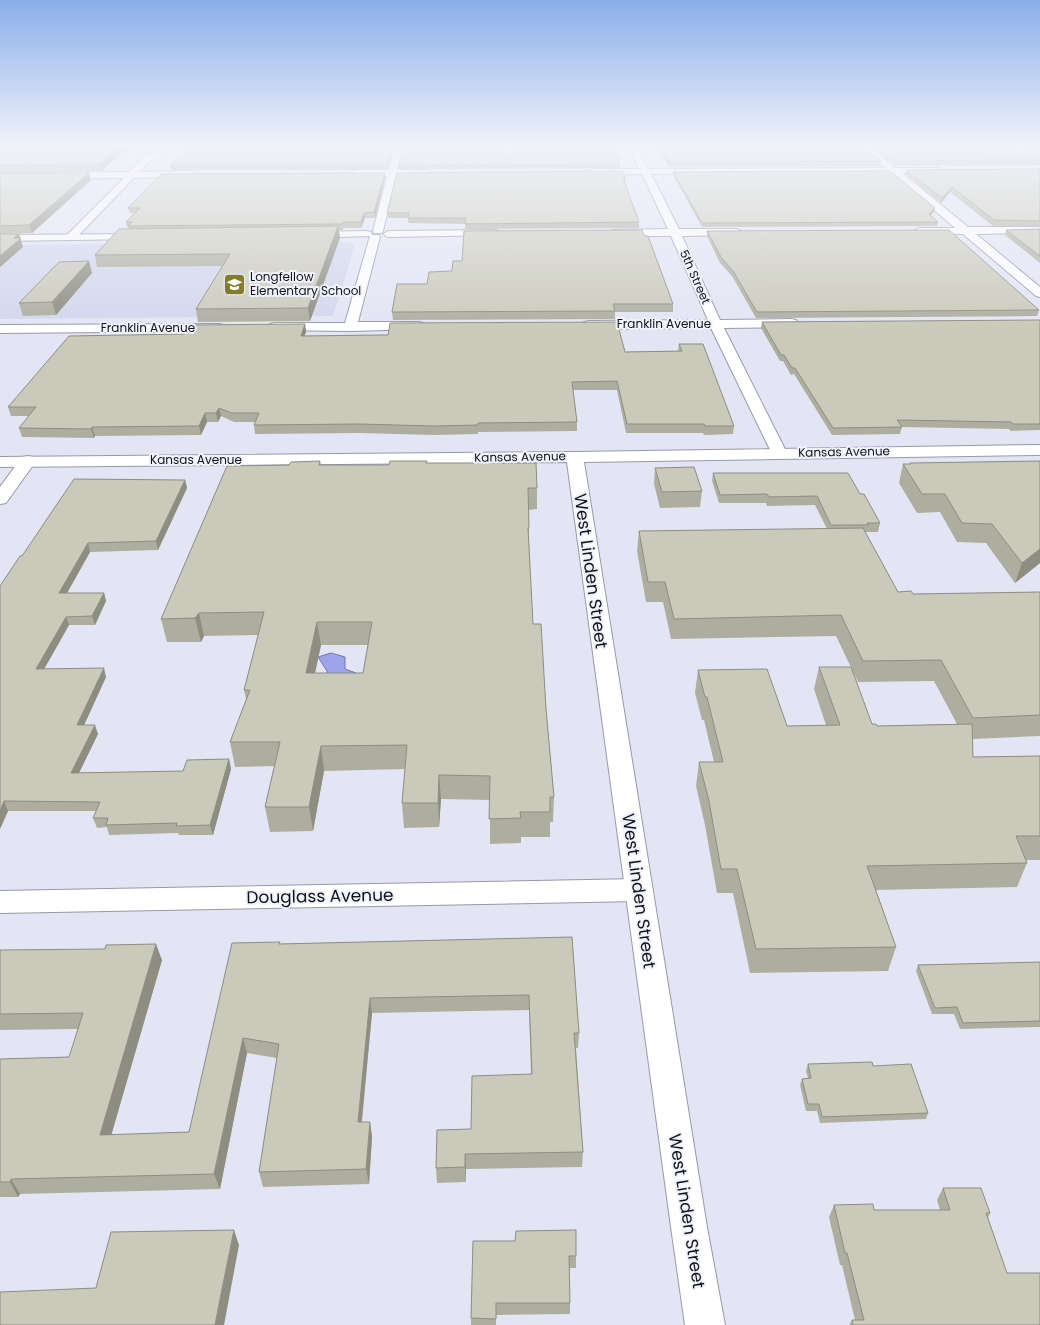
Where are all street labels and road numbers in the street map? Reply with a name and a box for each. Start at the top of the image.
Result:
street label: 5th Street [676,247,715,307]
street label: Franklin Avenue [617,315,711,332]
street label: Franklin Avenue [101,319,195,336]
street label: Kansas Avenue [798,442,890,461]
street label: Kansas Avenue [474,447,566,466]
street label: Kansas Avenue [150,451,242,468]
street label: West Linden Street [568,492,614,650]
street label: West Linden Street [616,812,662,970]
street label: Douglass Avenue [246,883,394,909]
street label: West Linden Street [663,1132,711,1290]

